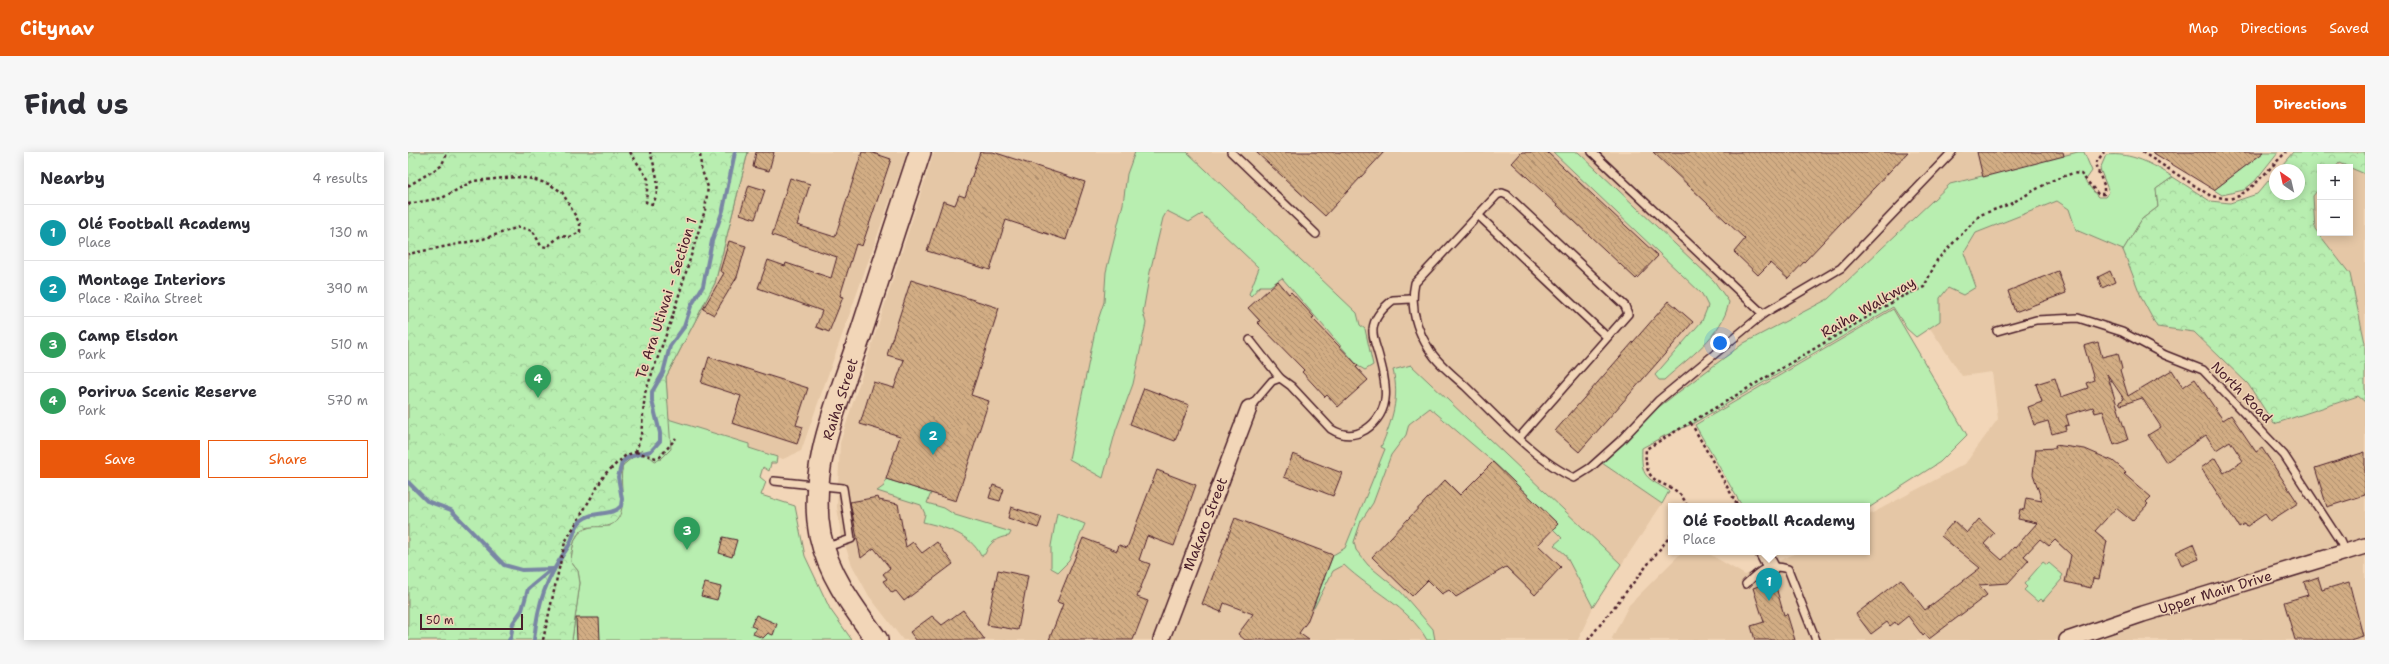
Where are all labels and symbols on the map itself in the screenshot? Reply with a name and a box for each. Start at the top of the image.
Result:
north arrow [2269,164,2305,200]
street label: Te Ara Utiwai - Section 1 [631,215,701,381]
street label: Raiha Walkway [1818,273,1918,341]
your location [1710,333,1730,353]
street label: Raiha Street [818,356,862,442]
street label: North Road [2207,357,2277,427]
pin: 4 [525,365,551,398]
pin: 2 [920,422,946,455]
street label: Makaro Street [1179,475,1231,573]
pin: 3 [674,517,700,550]
street label: Upper Main Drive [2156,566,2274,618]
pin: 1 [1756,568,1782,601]
scale bar [420,612,523,631]

